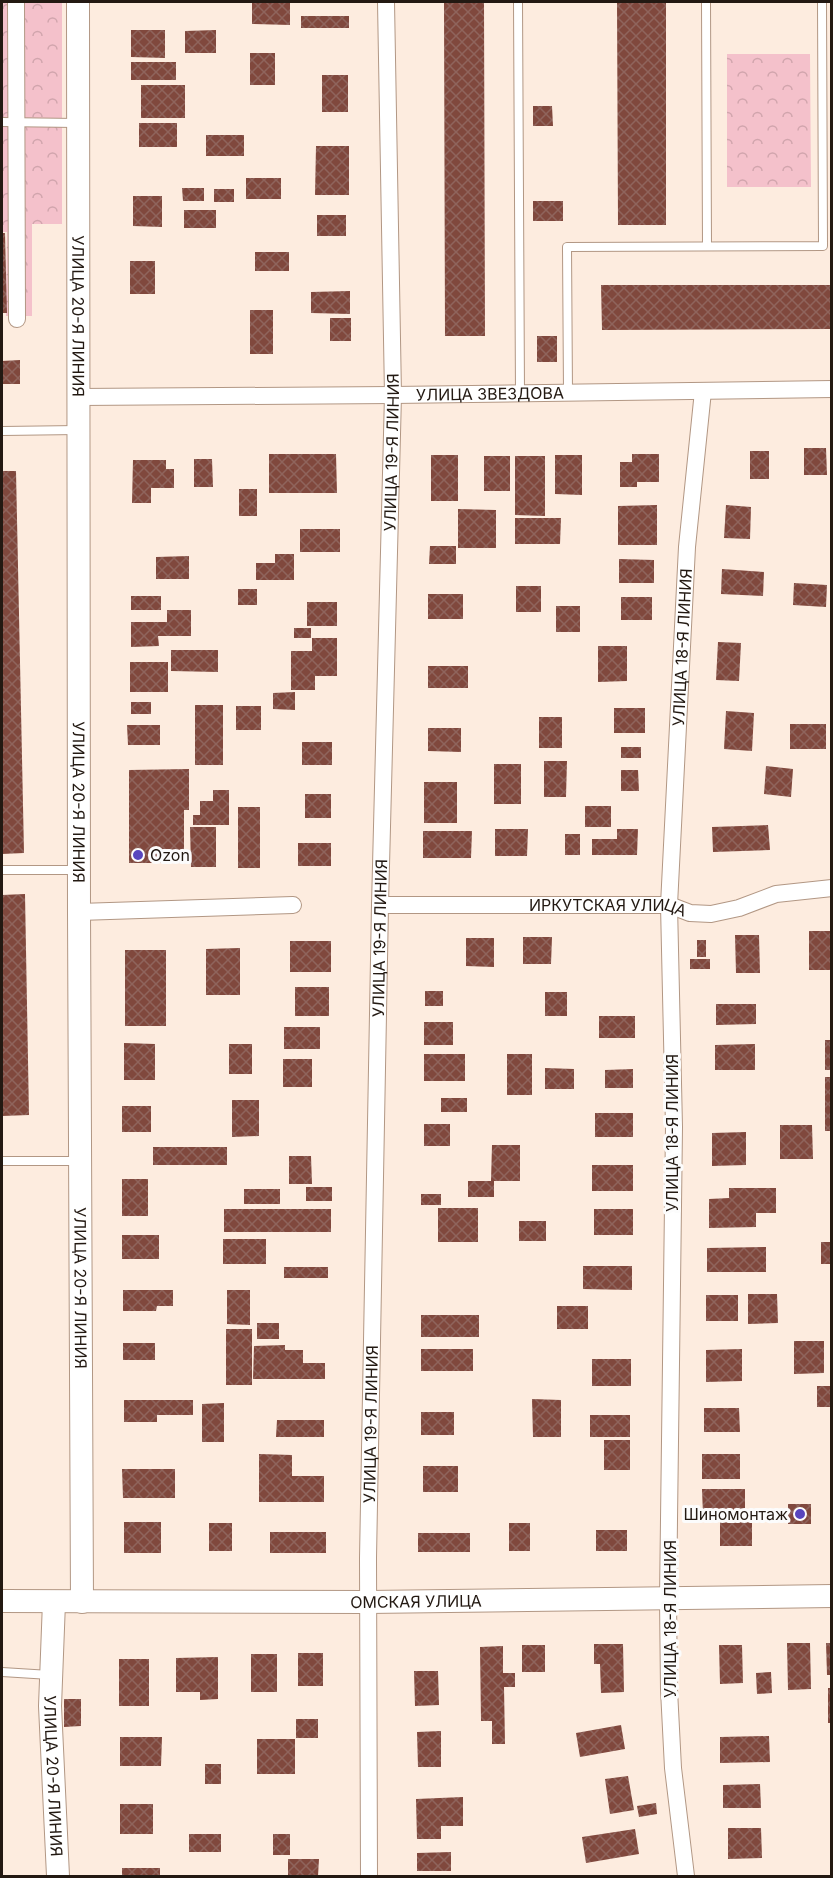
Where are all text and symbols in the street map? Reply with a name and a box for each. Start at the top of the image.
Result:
street label: УЛИЦА 20-Я ЛИНИЯ [68,235,88,397]
street label: УЛИЦА 19-Я ЛИНИЯ [380,373,403,532]
street label: УЛИЦА ЗВЕЗДОВА [416,383,564,405]
street label: УЛИЦА 18-Я ЛИНИЯ [668,568,696,727]
street label: УЛИЦА 20-Я ЛИНИЯ [69,721,89,883]
place label: Ozon [150,845,190,865]
marker: Ozon [131,848,145,862]
street label: УЛИЦА 19-Я ЛИНИЯ [368,859,391,1017]
street label: ИРКУТСКАЯ УЛИЦА [529,894,689,921]
street label: УЛИЦА 18-Я ЛИНИЯ [662,1054,682,1212]
street label: УЛИЦА 20-Я ЛИНИЯ [70,1207,91,1369]
street label: УЛИЦА 19-Я ЛИНИЯ [359,1345,382,1503]
place label: Шиномонтаж [683,1504,788,1524]
marker: Шиномонтаж [793,1507,807,1521]
street label: УЛИЦА 18-Я ЛИНИЯ [660,1540,680,1698]
street label: ОМСКАЯ УЛИЦА [350,1591,482,1612]
street label: УЛИЦА 20-Я ЛИНИЯ [40,1695,67,1857]

